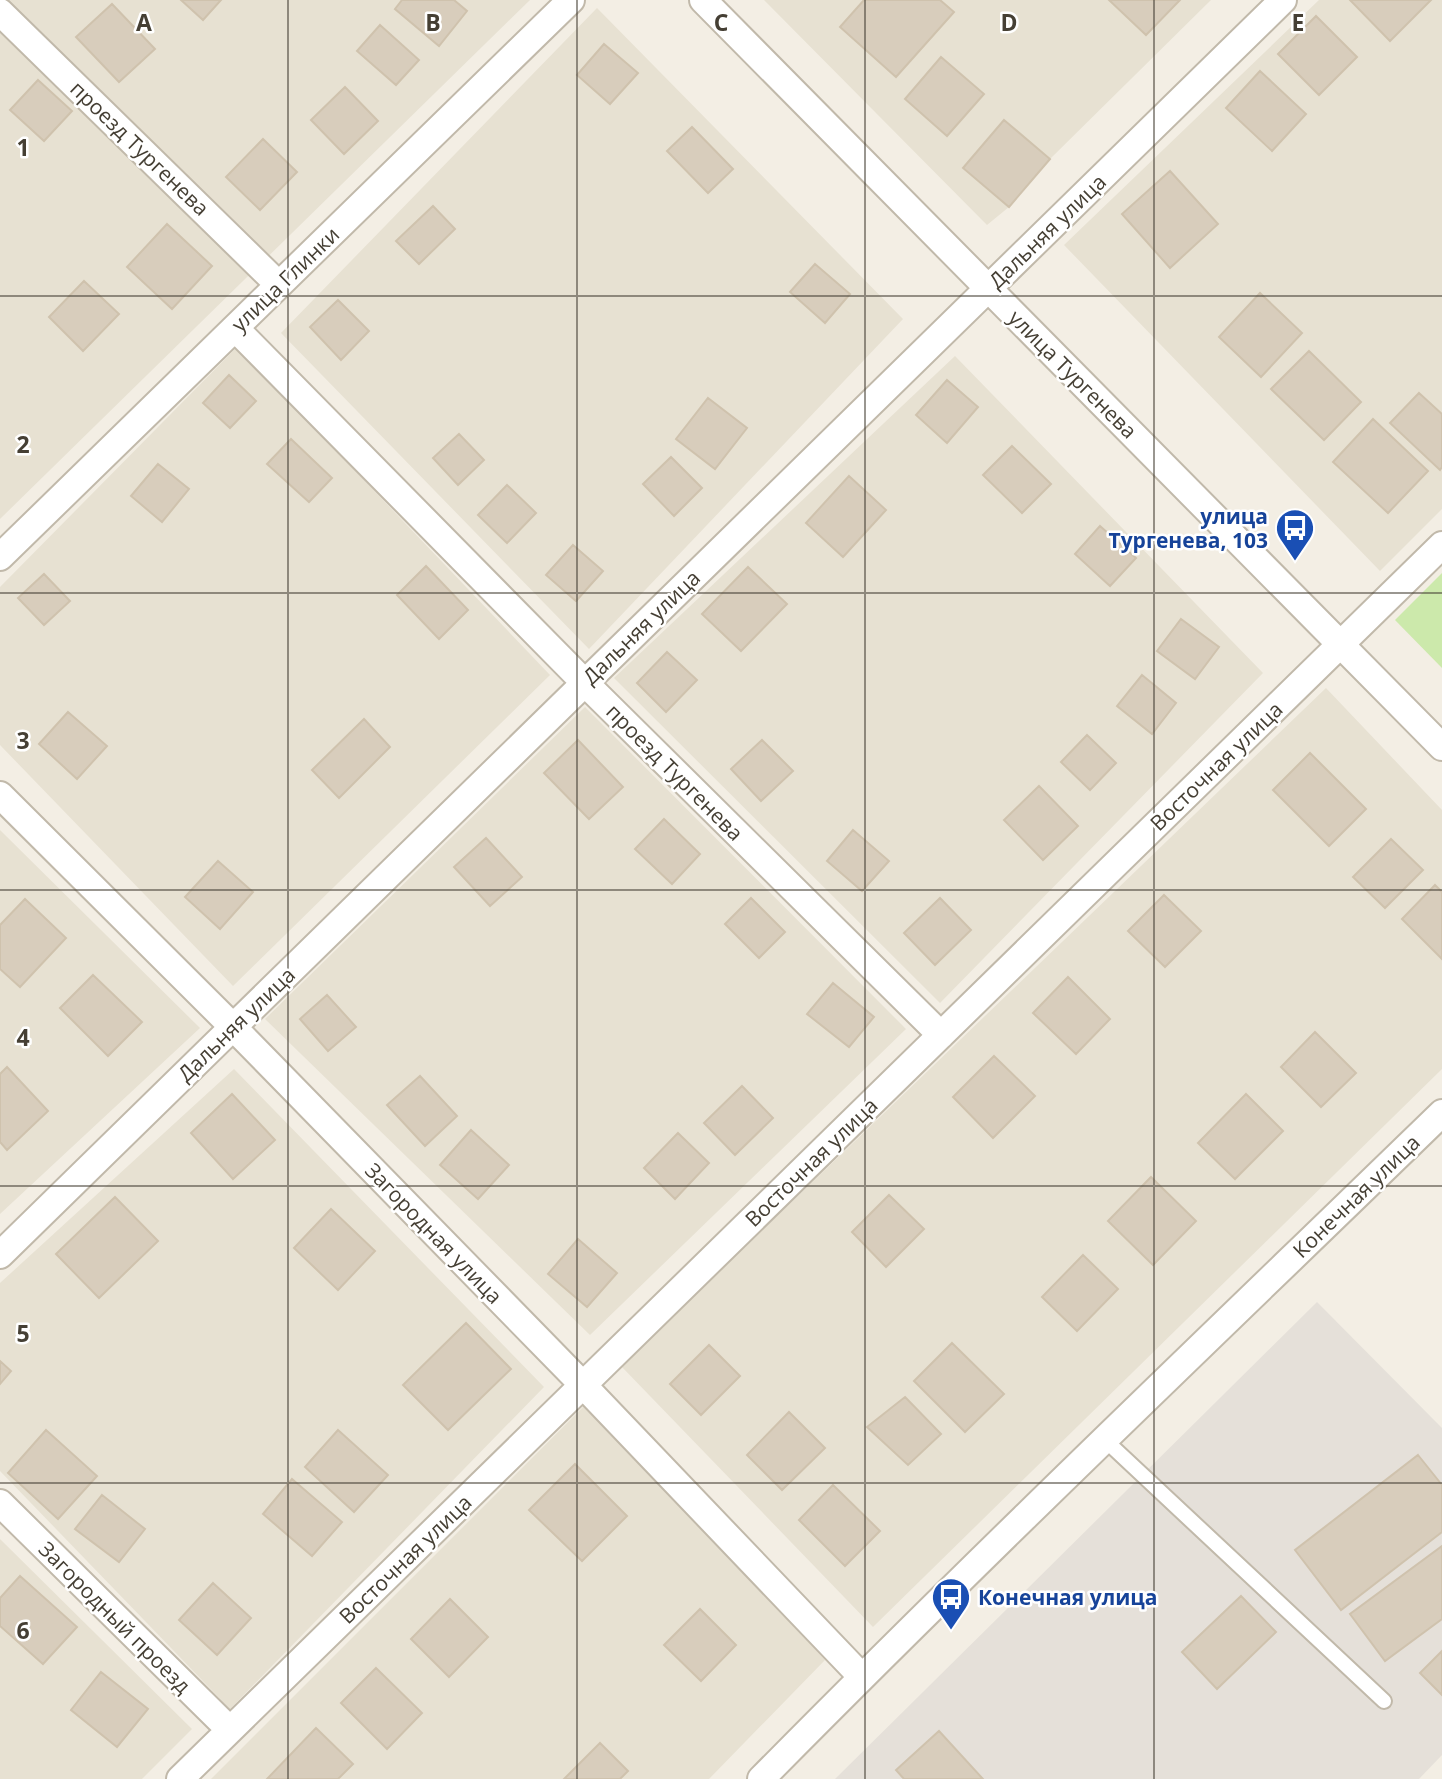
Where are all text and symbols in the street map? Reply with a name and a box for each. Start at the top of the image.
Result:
text: A [136,6,152,38]
text: B [425,6,441,38]
text: C [714,6,728,38]
text: D [1000,6,1018,38]
text: E [1292,6,1304,38]
street label: проезд Тургенева [65,75,215,221]
text: 1 [16,131,30,163]
street label: Дальняя улица [982,168,1112,294]
street label: улица Глинки [225,220,345,338]
street label: улица Тургенева [1003,304,1143,444]
text: 2 [16,428,30,460]
place label: улица Тургенева, 103 [1108,502,1268,554]
bus stop icon: улица Тургенева, 103 [1274,507,1316,562]
street label: Дальняя улица [576,564,706,690]
street label: Восточная улица [1144,695,1288,837]
street label: проезд Тургенева [601,698,749,846]
text: 3 [16,724,30,756]
street label: Дальняя улица [171,961,301,1087]
text: 4 [16,1021,30,1053]
street label: Восточная улица [739,1091,883,1233]
street label: Конечная улица [1287,1128,1425,1264]
street label: Загородная улица [359,1156,509,1310]
text: 5 [16,1317,30,1349]
street label: Восточная улица [333,1488,477,1630]
street label: Загородный проезд [33,1535,197,1699]
bus stop icon: Конечная улица [930,1576,972,1631]
place label: Конечная улица [978,1583,1157,1611]
text: 6 [16,1614,30,1646]

